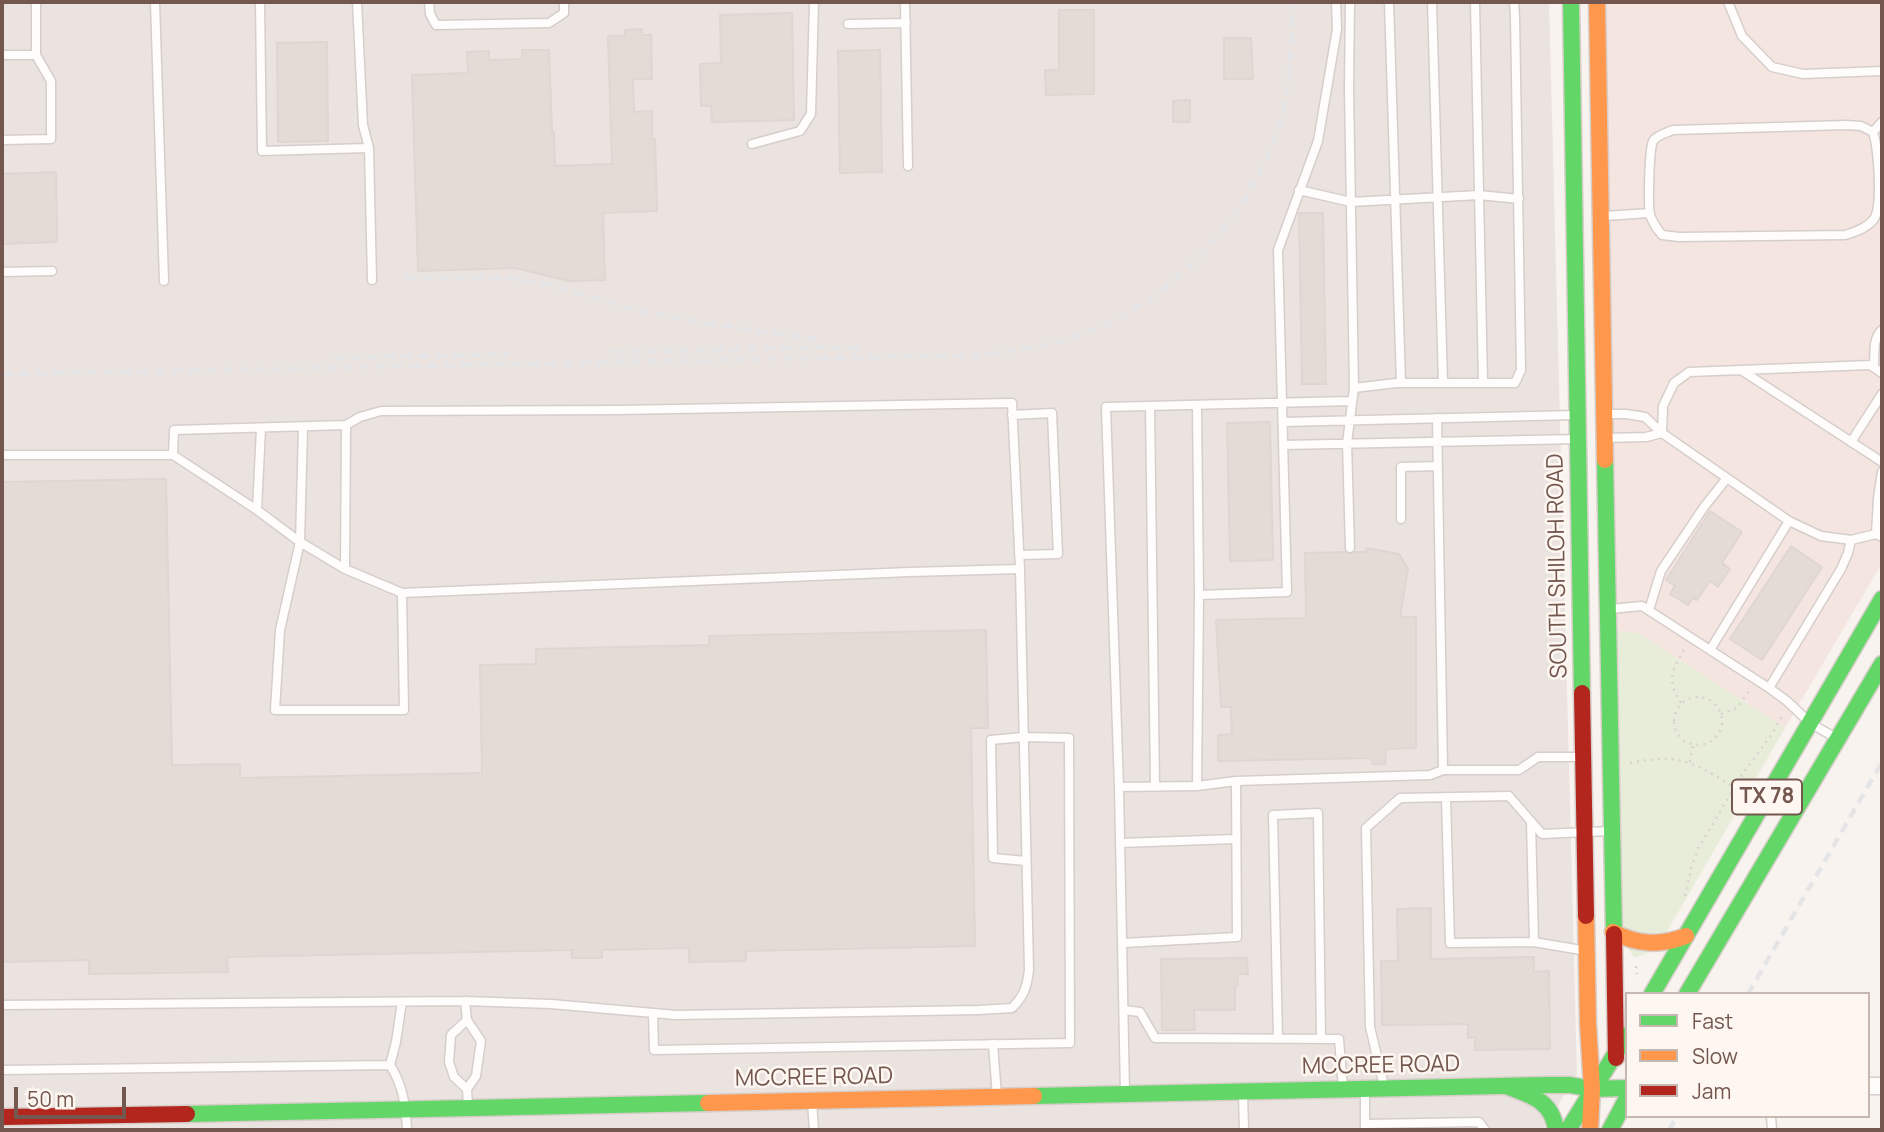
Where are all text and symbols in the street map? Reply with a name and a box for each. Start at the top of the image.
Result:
street label: SOUTH SHILOH ROAD [1542,453,1574,679]
road number: TX 78 [1732,780,1802,814]
legend [1625,992,1870,1118]
text: Fast [1692,1007,1733,1035]
text: Slow [1692,1042,1738,1070]
street label: MCCREE ROAD [1302,1051,1460,1081]
street label: MCCREE ROAD [735,1063,893,1093]
scale bar [18,1072,130,1116]
text: Jam [1692,1077,1731,1105]
text: 50 m [27,1085,74,1113]

